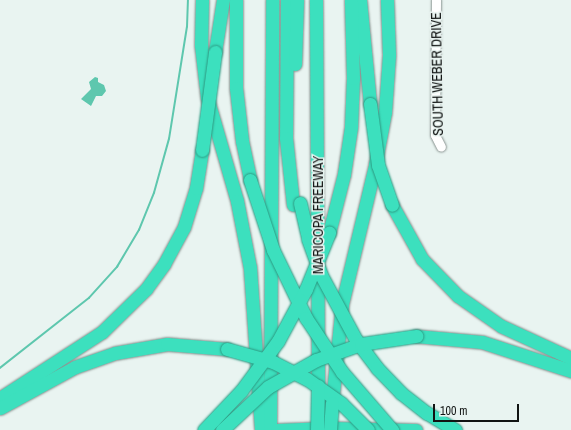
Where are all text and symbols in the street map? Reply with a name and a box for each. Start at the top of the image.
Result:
street label: SOUTH WEBER DRIVE [428,12,446,136]
street label: MARICOPA FREEWAY [310,155,326,275]
scale bar [435,396,521,422]
text: 100 m [440,403,467,419]

